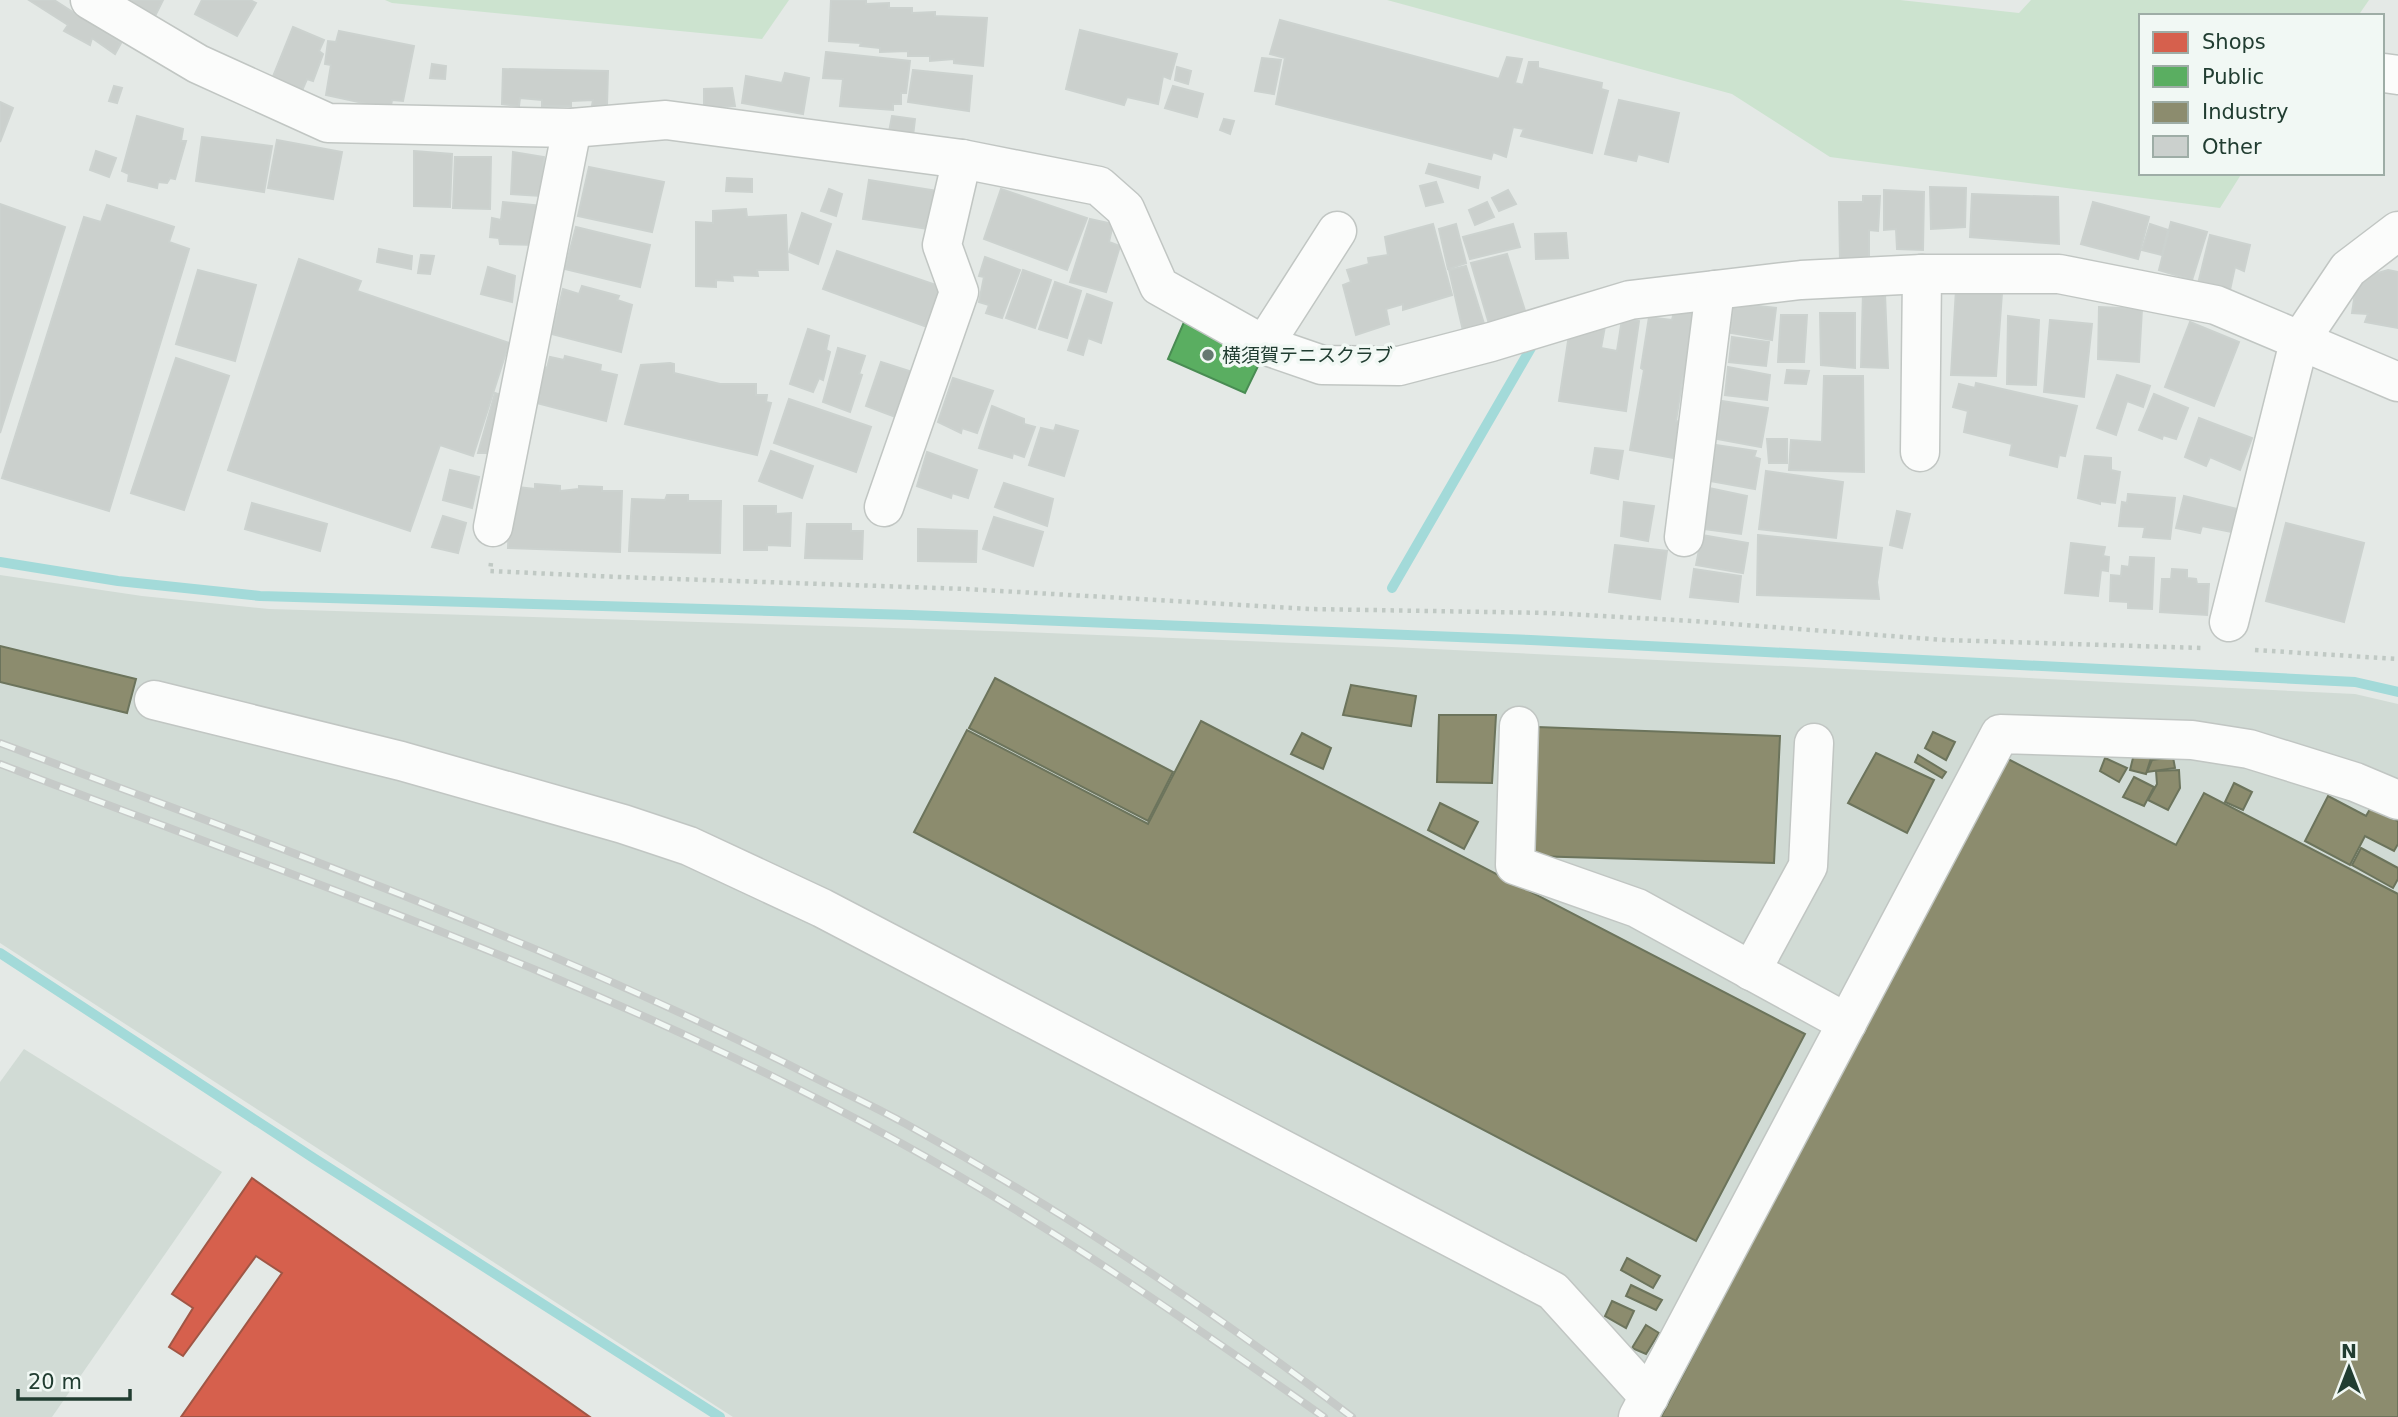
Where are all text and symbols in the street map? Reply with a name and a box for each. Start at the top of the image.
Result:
legend [2139,14,2384,175]
text: Shops [2202,30,2266,54]
text: Public [2202,65,2264,89]
text: Industry [2202,100,2288,124]
text: Other [2202,135,2262,159]
place label: 横須賀テニスクラブ [1222,344,1393,366]
marker: 横須賀テニスクラブ [1200,347,1216,363]
north arrow [2314,1333,2384,1403]
text: N [2341,1340,2357,1362]
scale bar [18,1358,130,1402]
text: 20 m [28,1370,82,1394]

